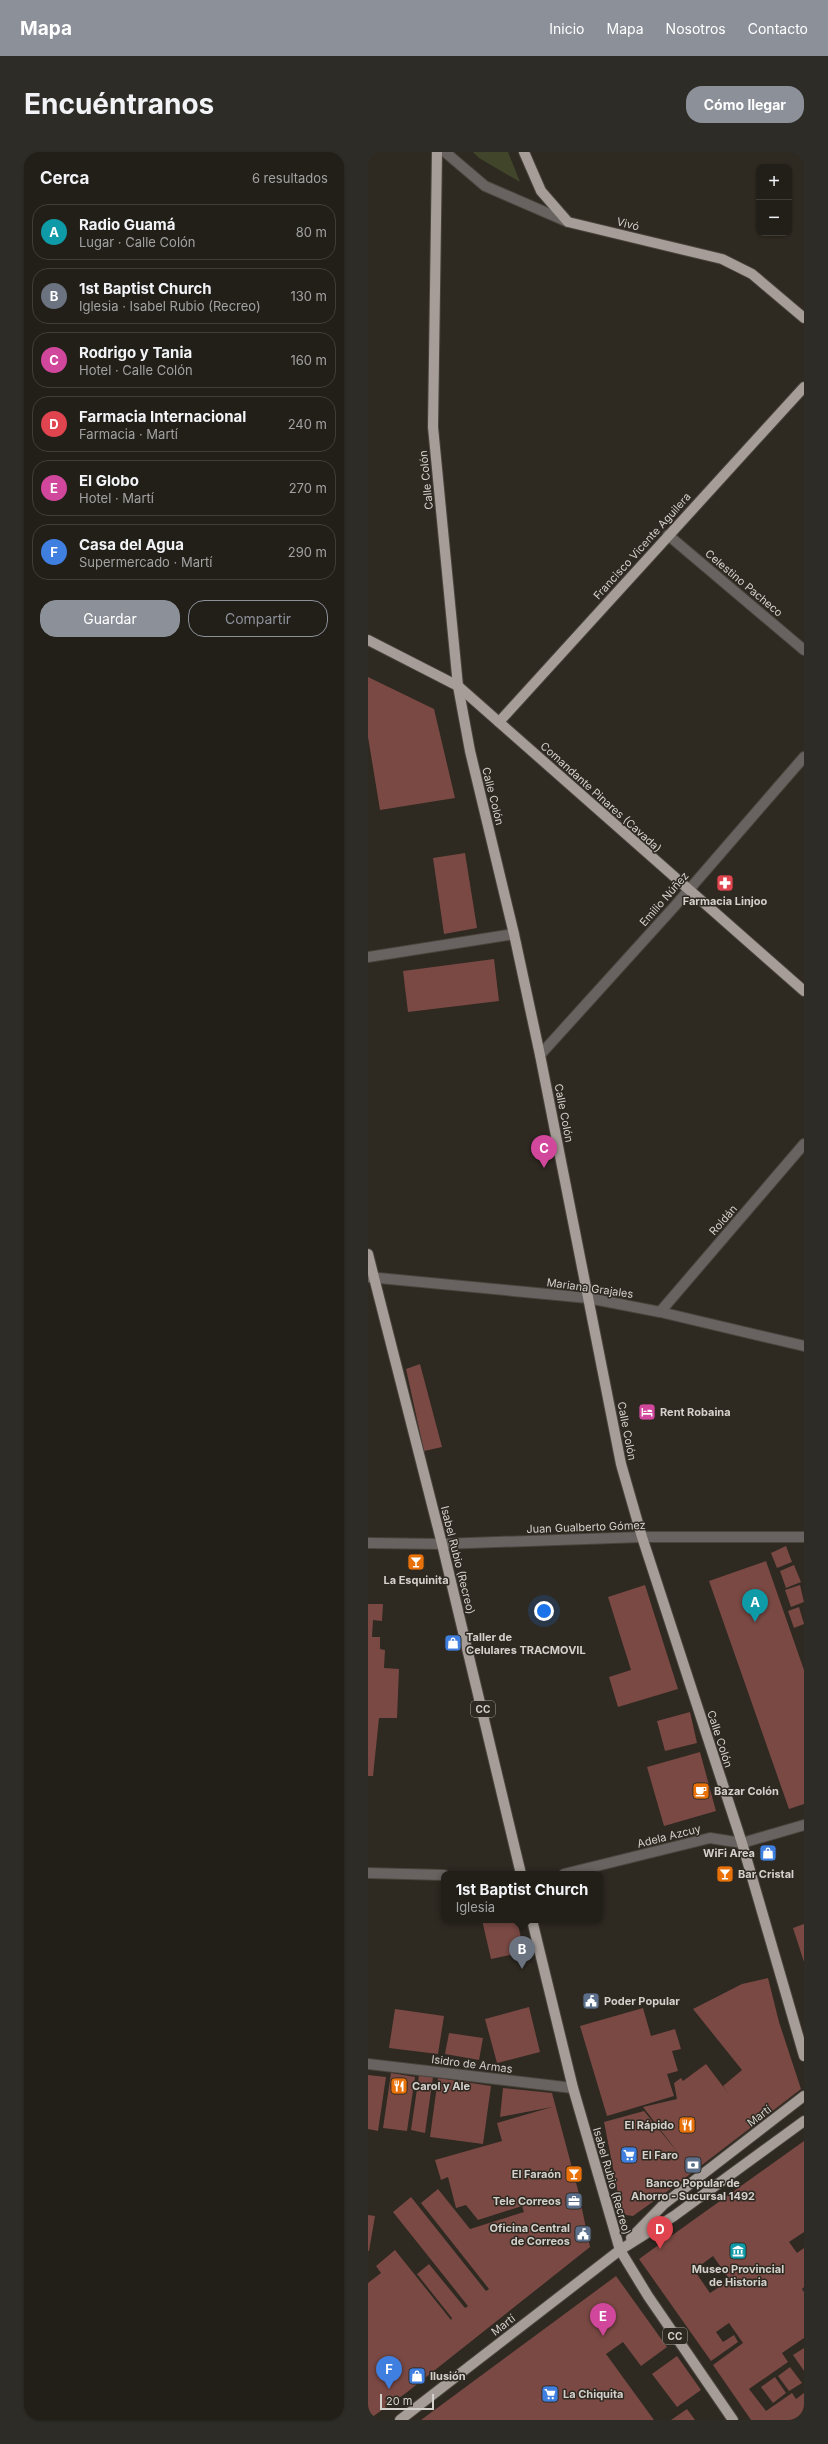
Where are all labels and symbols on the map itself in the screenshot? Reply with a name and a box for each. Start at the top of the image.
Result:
street label: Vivó [615,214,641,234]
street label: Calle Colón [416,450,436,510]
street label: Francisco Vicente Aguilera [590,490,694,602]
street label: Celestino Pacheco [702,546,786,620]
street label: Comandante Pinares (Cavada) [538,739,664,855]
street label: Calle Colón [479,765,507,827]
street label: Emilio Núñez [637,869,691,929]
pharmacy icon: Farmacia Linjoo [715,873,735,893]
place label: Farmacia Linjoo [683,894,768,908]
street label: Calle Colón [551,1082,577,1144]
pin: C [531,1135,557,1168]
street label: Roldán [706,1202,740,1238]
street label: Mariana Grajales [546,1275,634,1301]
street label: Calle Colón [614,1400,640,1462]
hotel icon: Rent Robaina [637,1402,657,1422]
place label: Rent Robaina [660,1405,731,1419]
street label: Isabel Rubio (Recreo) [438,1504,478,1616]
street label: Juan Gualberto Gómez [526,1518,646,1536]
bar icon: La Esquinita [406,1552,426,1572]
place label: La Esquinita [383,1573,449,1587]
pin: A [742,1589,768,1622]
your location [534,1601,554,1621]
place label: Taller de Celulares TRACMOVIL [466,1630,586,1657]
shop icon: Taller de Celulares TRACMOVIL [443,1633,463,1653]
road number: CC [471,1701,495,1717]
street label: Calle Colón [704,1709,736,1769]
cafe icon: Bazar Colón [691,1781,711,1801]
place label: Bazar Colón [714,1784,779,1798]
street label: Adela Azcuy [636,1821,702,1851]
shop icon: WiFi Area [758,1843,778,1863]
place label: WiFi Area [703,1846,755,1860]
bar icon: Bar Cristal [715,1864,735,1884]
place label: Bar Cristal [738,1867,794,1881]
pin: B [509,1936,535,1969]
public building icon: Poder Popular [581,1991,601,2011]
place label: Poder Popular [604,1994,680,2008]
street label: Isidro de Armas [431,2052,514,2076]
restaurant icon: Carol y Ale [389,2076,409,2096]
place label: Carol y Ale [412,2079,470,2093]
street label: Martí [744,2102,774,2130]
restaurant icon: El Rápido [677,2115,697,2135]
place label: El Rápido [625,2118,674,2132]
street label: Isabel Rubio (Recreo) [590,2126,634,2236]
supermarket icon: El Faro [619,2145,639,2165]
place label: El Faro [642,2148,678,2162]
bank icon: Banco Popular de Ahorro - Sucursal 1492 [683,2155,703,2175]
bar icon: El Faraón [564,2164,584,2184]
place label: El Faraón [512,2167,561,2181]
place label: Banco Popular de Ahorro - Sucursal 1492 [631,2176,755,2203]
office icon: Tele Correos [564,2191,584,2211]
place label: Tele Correos [493,2194,561,2208]
pin: D [647,2216,673,2249]
place label: Oficina Central de Correos [490,2221,570,2248]
public building icon: Oficina Central de Correos [573,2224,593,2244]
museum icon: Museo Provincial de Historia [728,2241,748,2261]
place label: Museo Provincial de Historia [692,2262,784,2289]
pin: E [590,2303,616,2336]
street label: Martí [488,2311,518,2339]
road number: CC [663,2328,687,2344]
pin: F [376,2356,402,2389]
shop icon: Ilusión [407,2366,427,2386]
place label: Ilusión [430,2369,466,2383]
supermarket icon: La Chiquita [540,2384,560,2404]
place label: La Chiquita [563,2387,623,2401]
scale bar [380,2392,434,2411]

